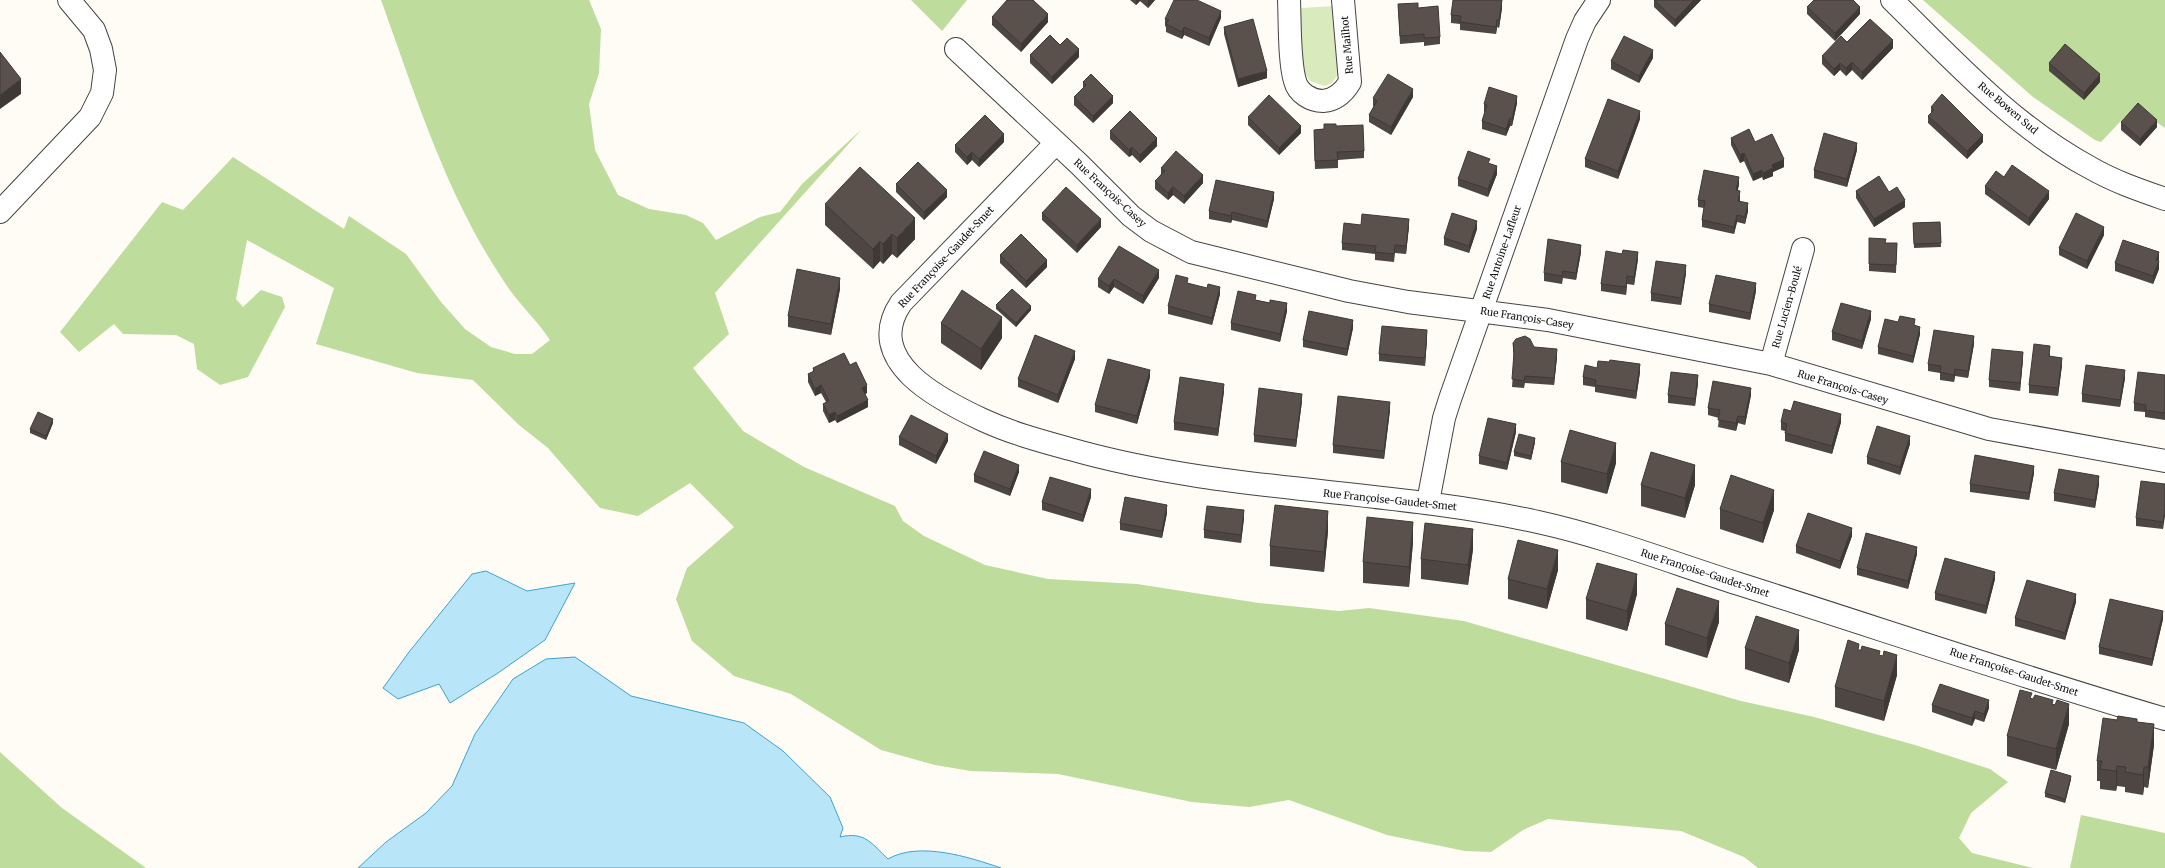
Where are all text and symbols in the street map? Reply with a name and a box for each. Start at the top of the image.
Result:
street label: Rue Mailhot [1338,15,1356,75]
street label: Rue Bowen Sud [1975,79,2041,137]
street label: Rue François-Casey [1071,156,1149,230]
street label: Rue Françoise-Gaudet-Smet [895,203,997,311]
street label: Rue Antoine-Lafleur [1480,203,1524,301]
street label: Rue Lucien-Boulé [1769,264,1805,350]
street label: Rue François-Casey [1479,304,1575,332]
street label: Rue François-Casey [1796,367,1890,407]
street label: Rue Françoise-Gaudet-Smet [1322,487,1458,514]
street label: Rue Françoise-Gaudet-Smet [1639,546,1771,600]
street label: Rue Françoise-Gaudet-Smet [1948,645,2080,699]

